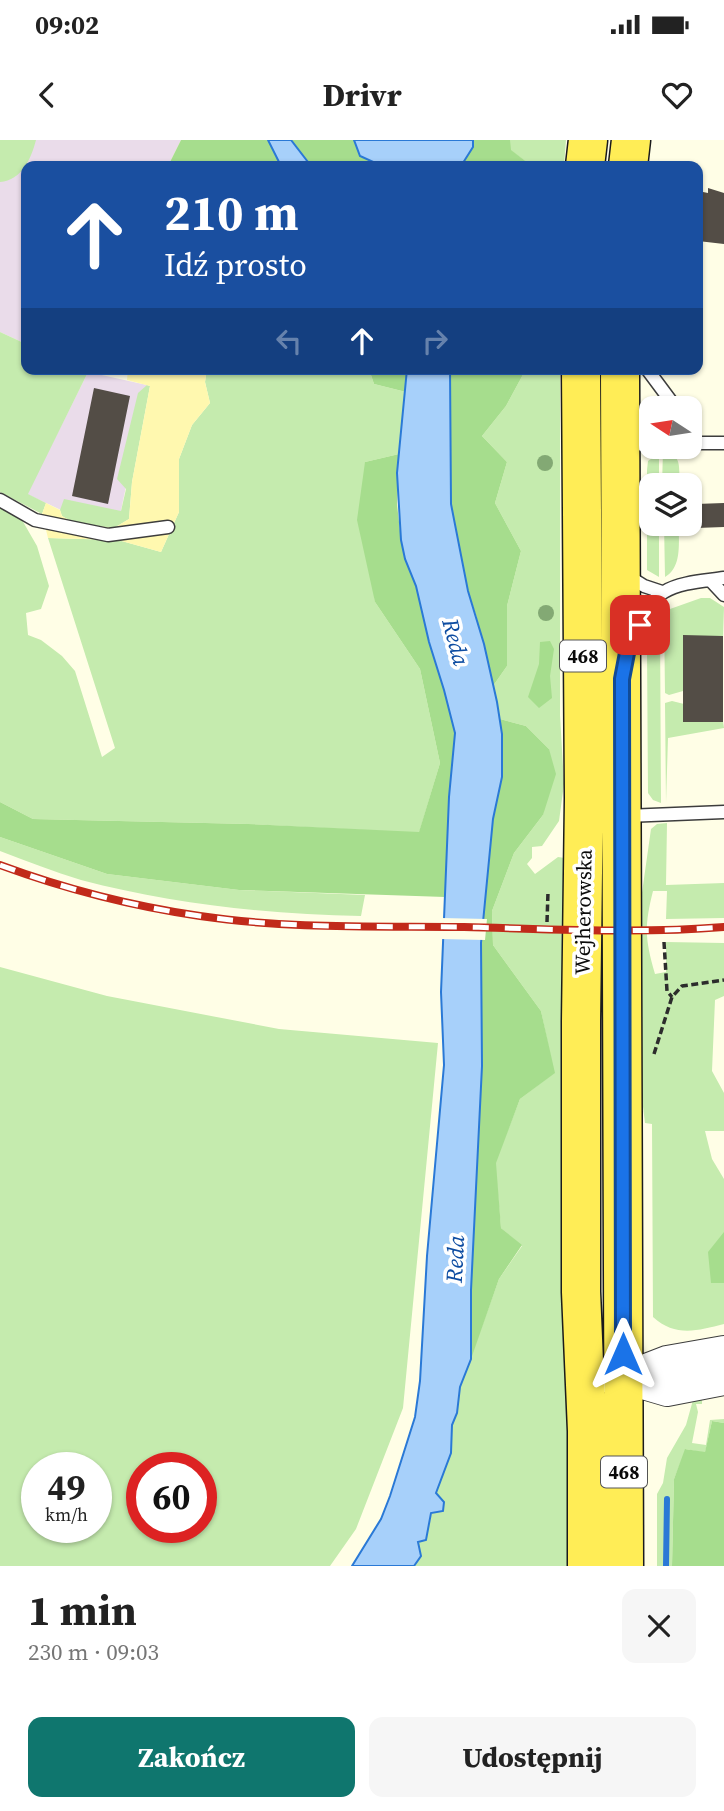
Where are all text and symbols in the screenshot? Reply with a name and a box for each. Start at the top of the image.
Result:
text: 09:02 [35,7,99,43]
text: Drivr [322,73,402,117]
icon: back [28,76,66,114]
icon: heart [658,76,696,114]
text: 210 m [164,179,299,246]
icon: ahead [49,189,140,280]
text: Idź prosto [164,243,307,287]
icon: left [270,322,308,360]
icon: ahead [343,322,381,360]
icon: right [416,322,454,360]
north arrow [639,396,702,458]
map controls [639,396,702,536]
button: layers [639,473,702,536]
pin [610,595,670,655]
icon: arrive [621,606,659,644]
water label: Reda [434,614,478,669]
road number: 468 [560,640,606,671]
street label: Wejherowska [567,849,599,975]
water label: Reda [438,1234,472,1285]
position arrow [586,1317,660,1391]
speed limit sign: 60 [126,1452,217,1543]
road number: 468 [601,1456,647,1488]
text: 49 [48,1464,85,1512]
text: km/h [45,1502,88,1527]
text: 1 min [28,1581,137,1639]
button: close [622,1589,696,1663]
text: 230 m · 09:03 [28,1636,159,1668]
button: Zakończ [28,1717,355,1797]
button: Udostępnij [369,1717,696,1797]

